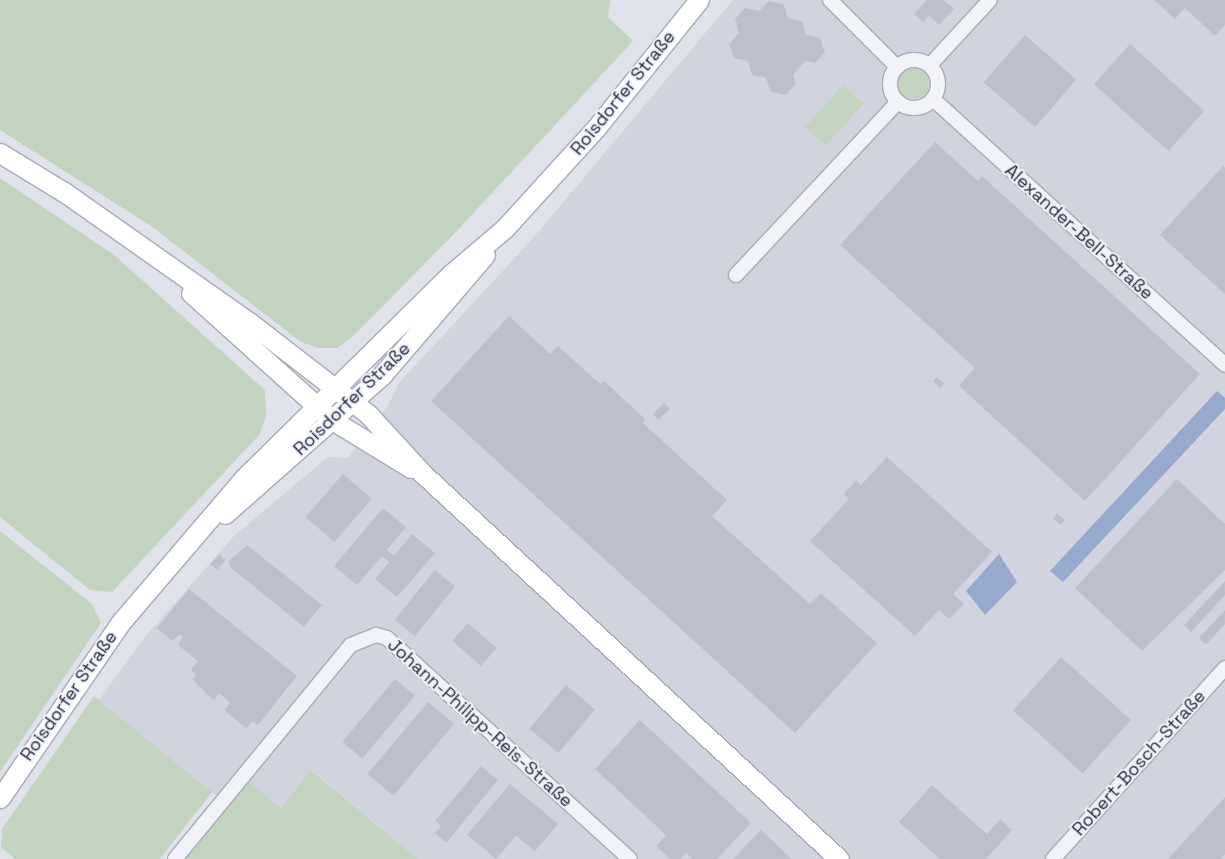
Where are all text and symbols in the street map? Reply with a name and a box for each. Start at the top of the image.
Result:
street label: Roisdorfer Straße [566,27,680,159]
street label: Alexander-Bell-Straße [1000,160,1158,304]
street label: Roisdorfer Straße [289,338,415,460]
street label: Roisdorfer Straße [16,627,122,765]
street label: Johann-Philipp-Reis-Straße [383,634,577,812]
street label: Robert-Bosch-Straße [1068,686,1210,840]

